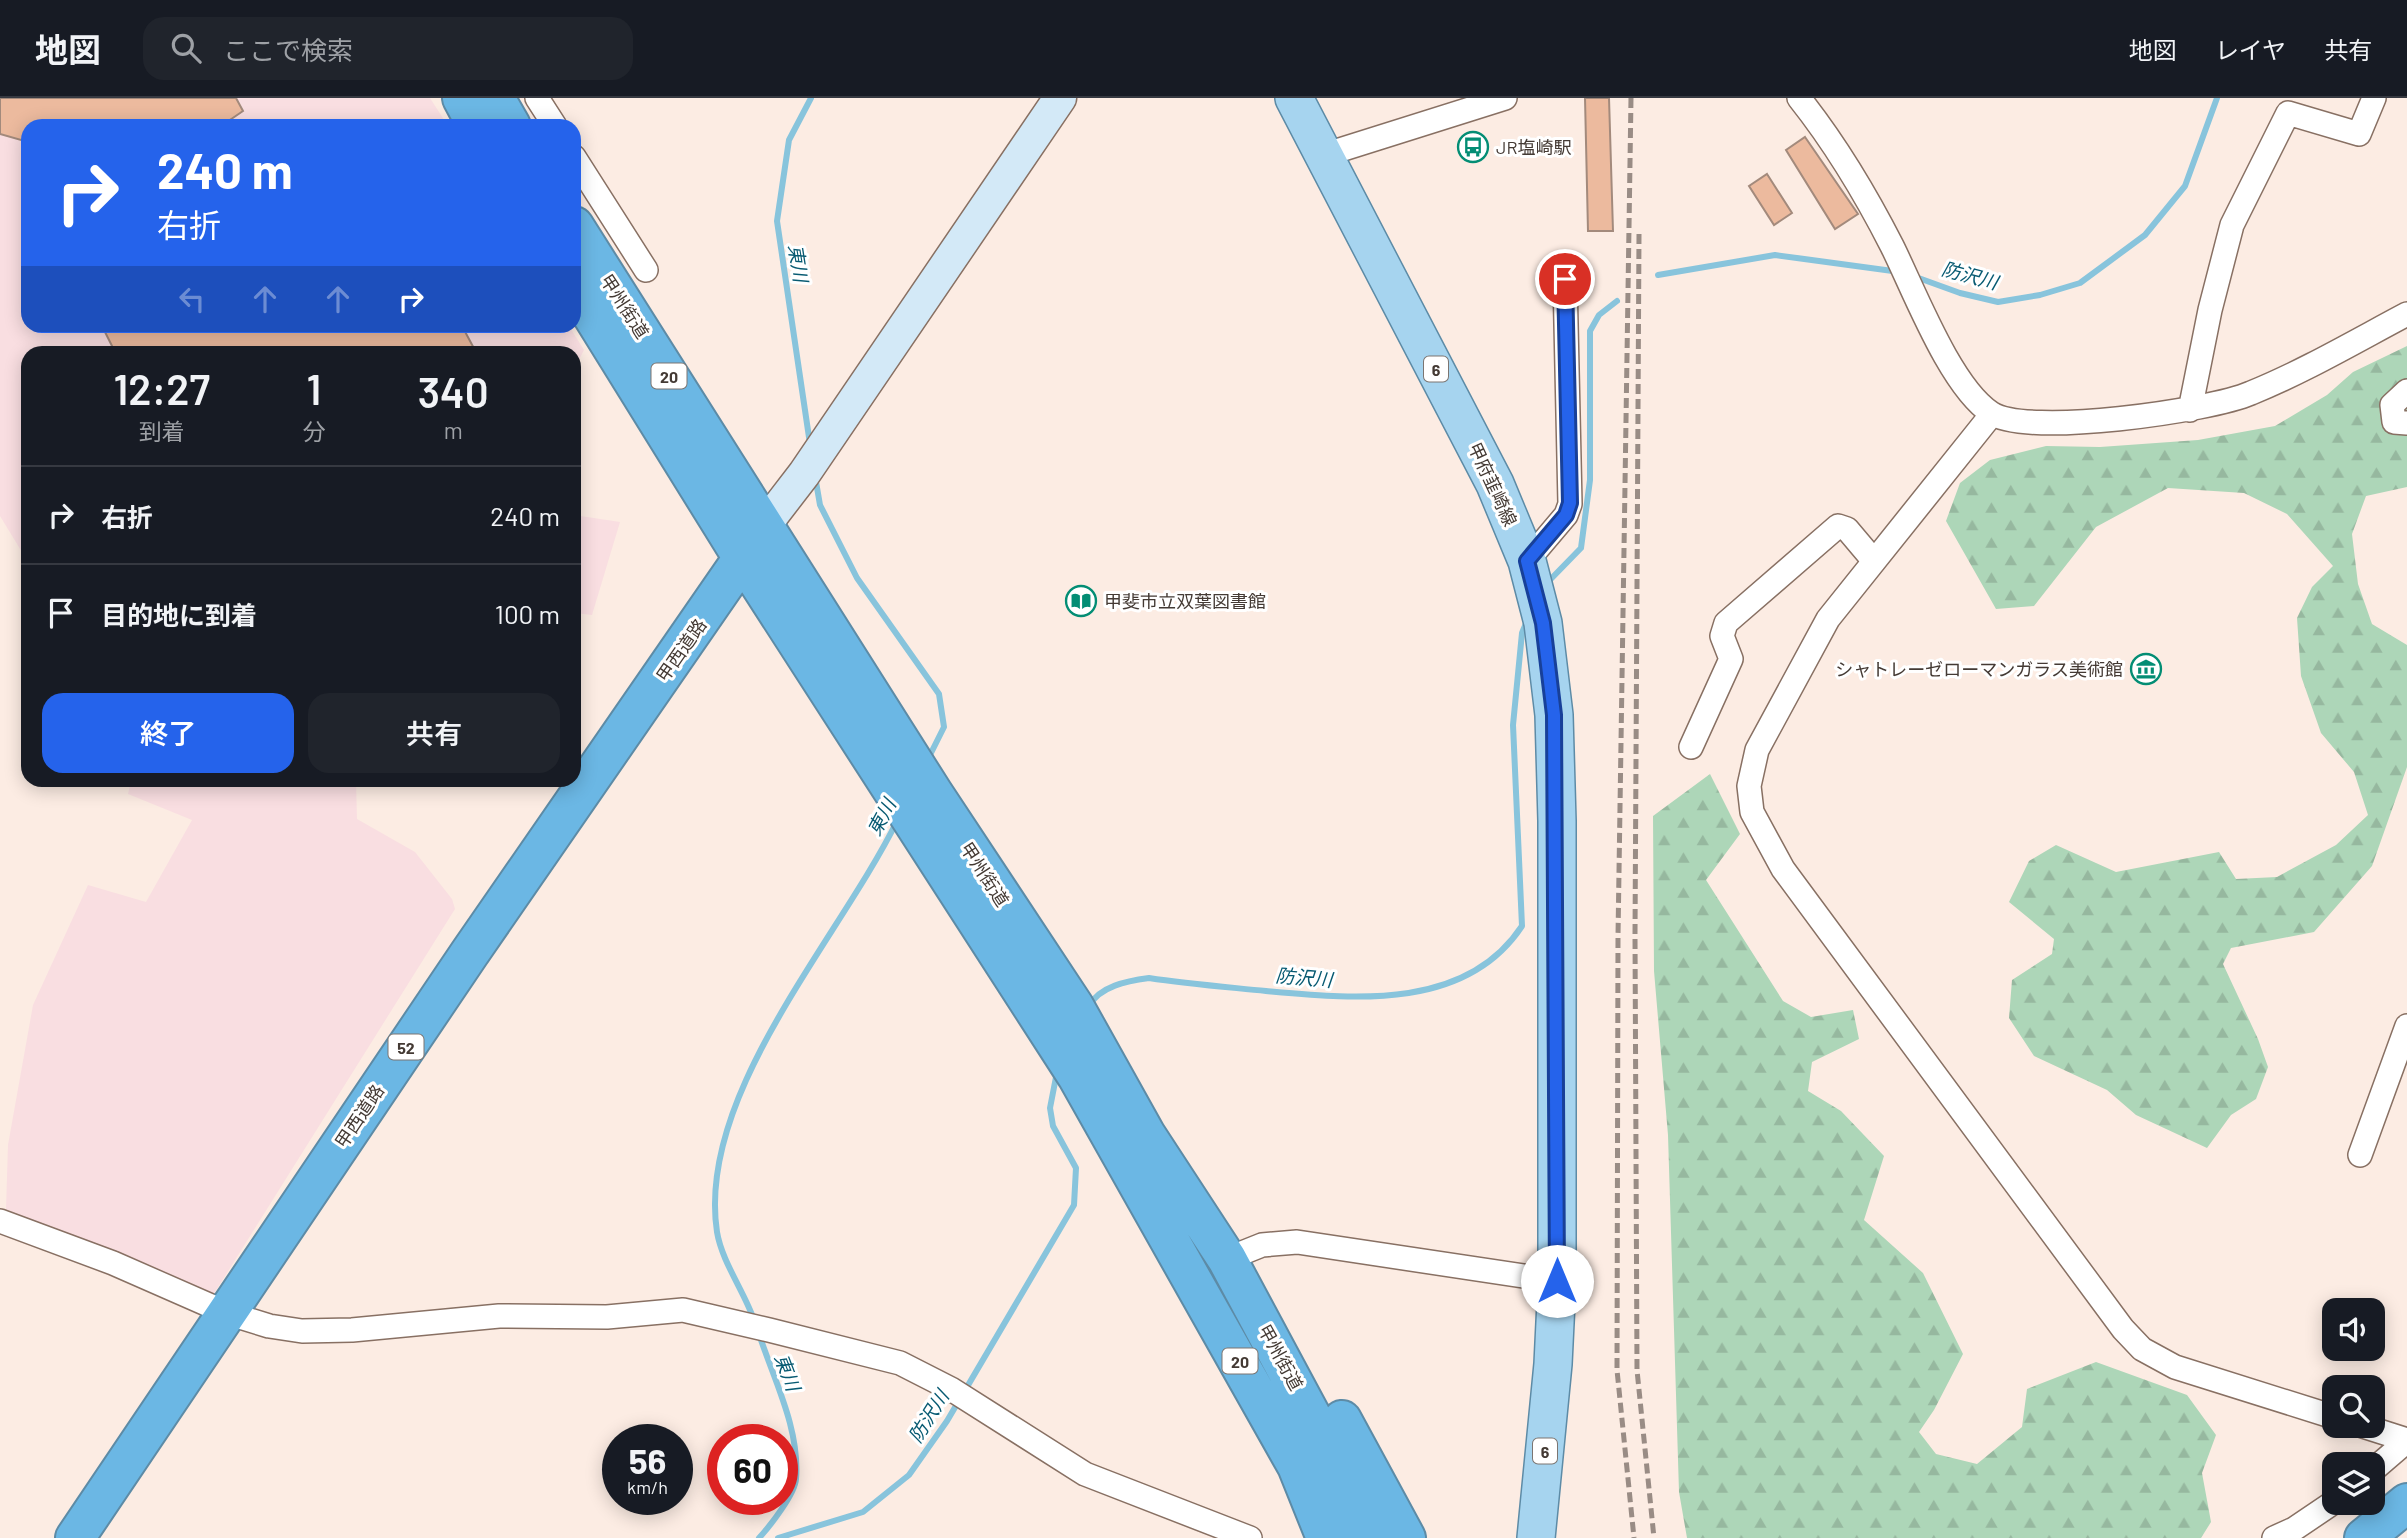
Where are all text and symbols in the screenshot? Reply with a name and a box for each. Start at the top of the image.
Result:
search box [143,17,633,80]
text: 地図 [35,29,101,69]
icon: search [167,29,205,67]
text: ここで検索 [223,34,353,65]
text: 地図 [2129,35,2177,64]
text: レイヤ [2215,35,2286,64]
text: 共有 [2324,35,2372,64]
bus stop icon: JR塩崎駅 [1456,130,1490,164]
place label: JR塩崎駅 [1496,136,1571,158]
text: 240 m [157,140,293,199]
icon: right [42,147,133,238]
text: 右折 [157,205,221,243]
water label: 東川 [785,242,814,286]
pin [1535,249,1595,309]
water label: 防沢川 [1939,257,2002,294]
icon: arrive [1546,260,1584,298]
street label: 甲州街道 [596,270,654,342]
icon: left [173,280,211,318]
icon: ahead [246,280,284,318]
icon: ahead [319,280,357,318]
icon: right [392,280,430,318]
road number: 6 [1424,356,1448,382]
text: 12:27 [113,363,210,413]
text: 1 [306,363,321,413]
road number: 20 [652,364,686,388]
text: 340 [418,366,489,416]
text: m [444,416,463,444]
text: 到着 [139,417,185,445]
text: 分 [302,417,325,445]
street label: 甲府韮崎線 [1464,439,1522,529]
icon: right [42,496,80,534]
text: 240 m [490,500,560,531]
text: 右折 [101,501,153,532]
library icon: 甲斐市立双葉図書館 [1064,584,1098,618]
place label: 甲斐市立双葉図書館 [1104,590,1266,612]
icon: arrive [42,594,80,632]
text: 100 m [495,598,560,629]
text: 目的地に到着 [101,599,257,630]
street label: 甲西道路 [651,614,711,686]
museum icon: シャトレーゼローマンガラス美術館 [2129,652,2163,686]
place label: シャトレーゼローマンガラス美術館 [1835,658,2123,680]
button: 終了 [42,693,294,773]
button: 共有 [308,693,560,773]
water label: 東川 [862,793,901,839]
street label: 甲州街道 [956,838,1014,910]
water label: 防沢川 [1275,963,1335,991]
road number: 52 [388,1035,424,1060]
street label: 甲西道路 [330,1080,388,1152]
position arrow [1520,1244,1594,1318]
map controls [2322,1298,2385,1515]
button: sound [2322,1298,2385,1361]
street label: 甲州街道 [1254,1320,1308,1394]
road number: 20 [1222,1348,1258,1373]
water label: 東川 [770,1350,806,1396]
button: search [2322,1375,2385,1438]
water label: 防沢川 [903,1384,954,1446]
speed limit sign: 60 [707,1424,798,1515]
road number: 6 [1533,1438,1557,1464]
text: 56 [629,1439,666,1481]
button: layers [2322,1452,2385,1515]
text: km/h [627,1476,668,1498]

